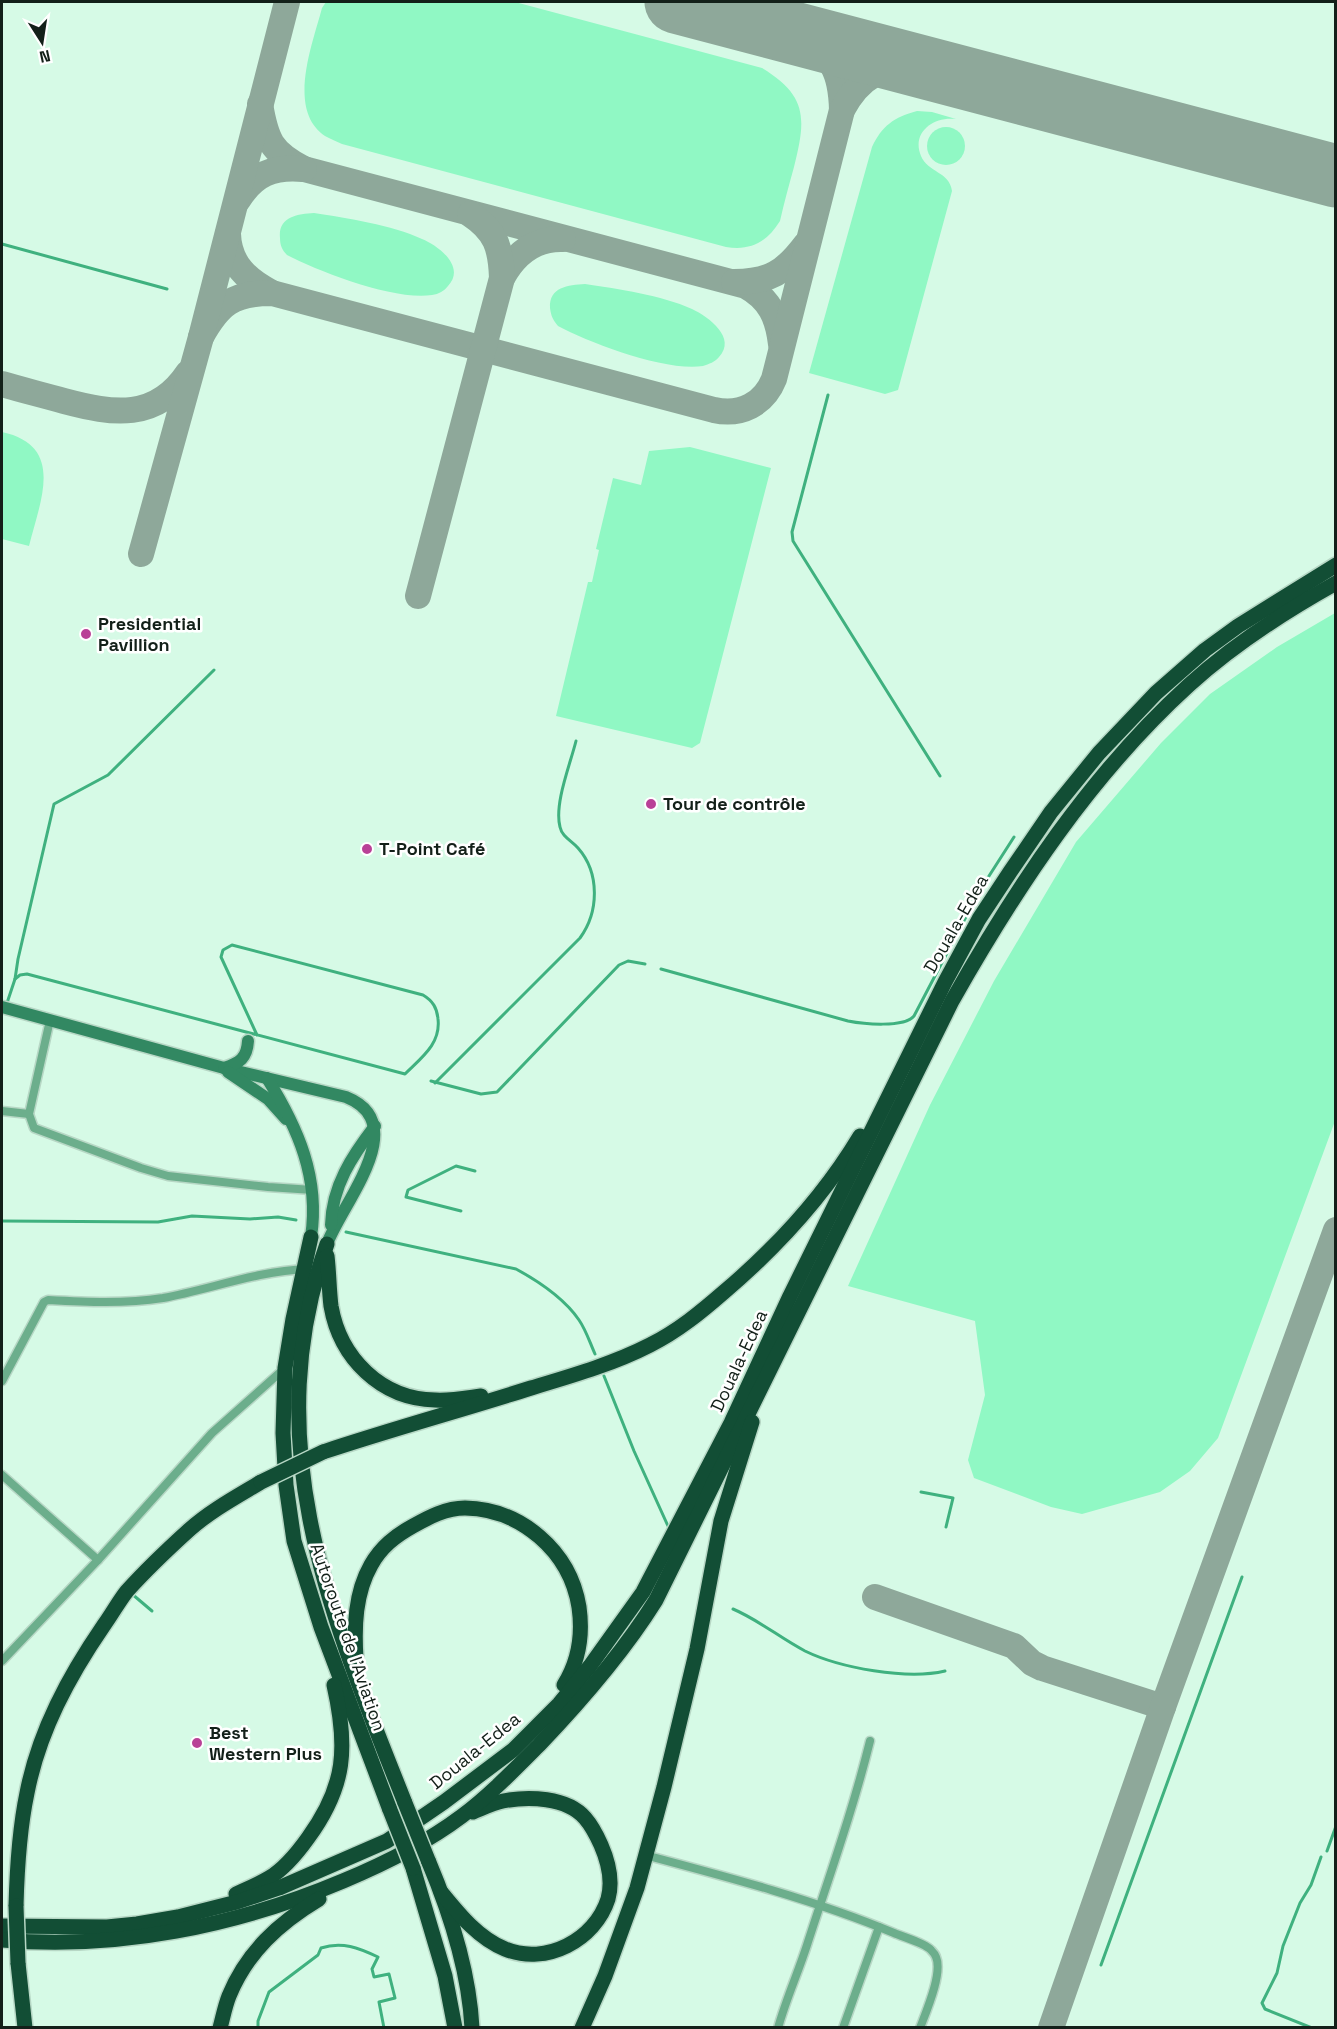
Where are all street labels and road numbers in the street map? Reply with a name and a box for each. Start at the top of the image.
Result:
street label: Douala-Edea [918,870,993,977]
street label: Douala-Edea [705,1306,772,1415]
street label: Autoroute de l'Aviation [305,1540,391,1734]
street label: Douala-Edea [425,1707,525,1794]

